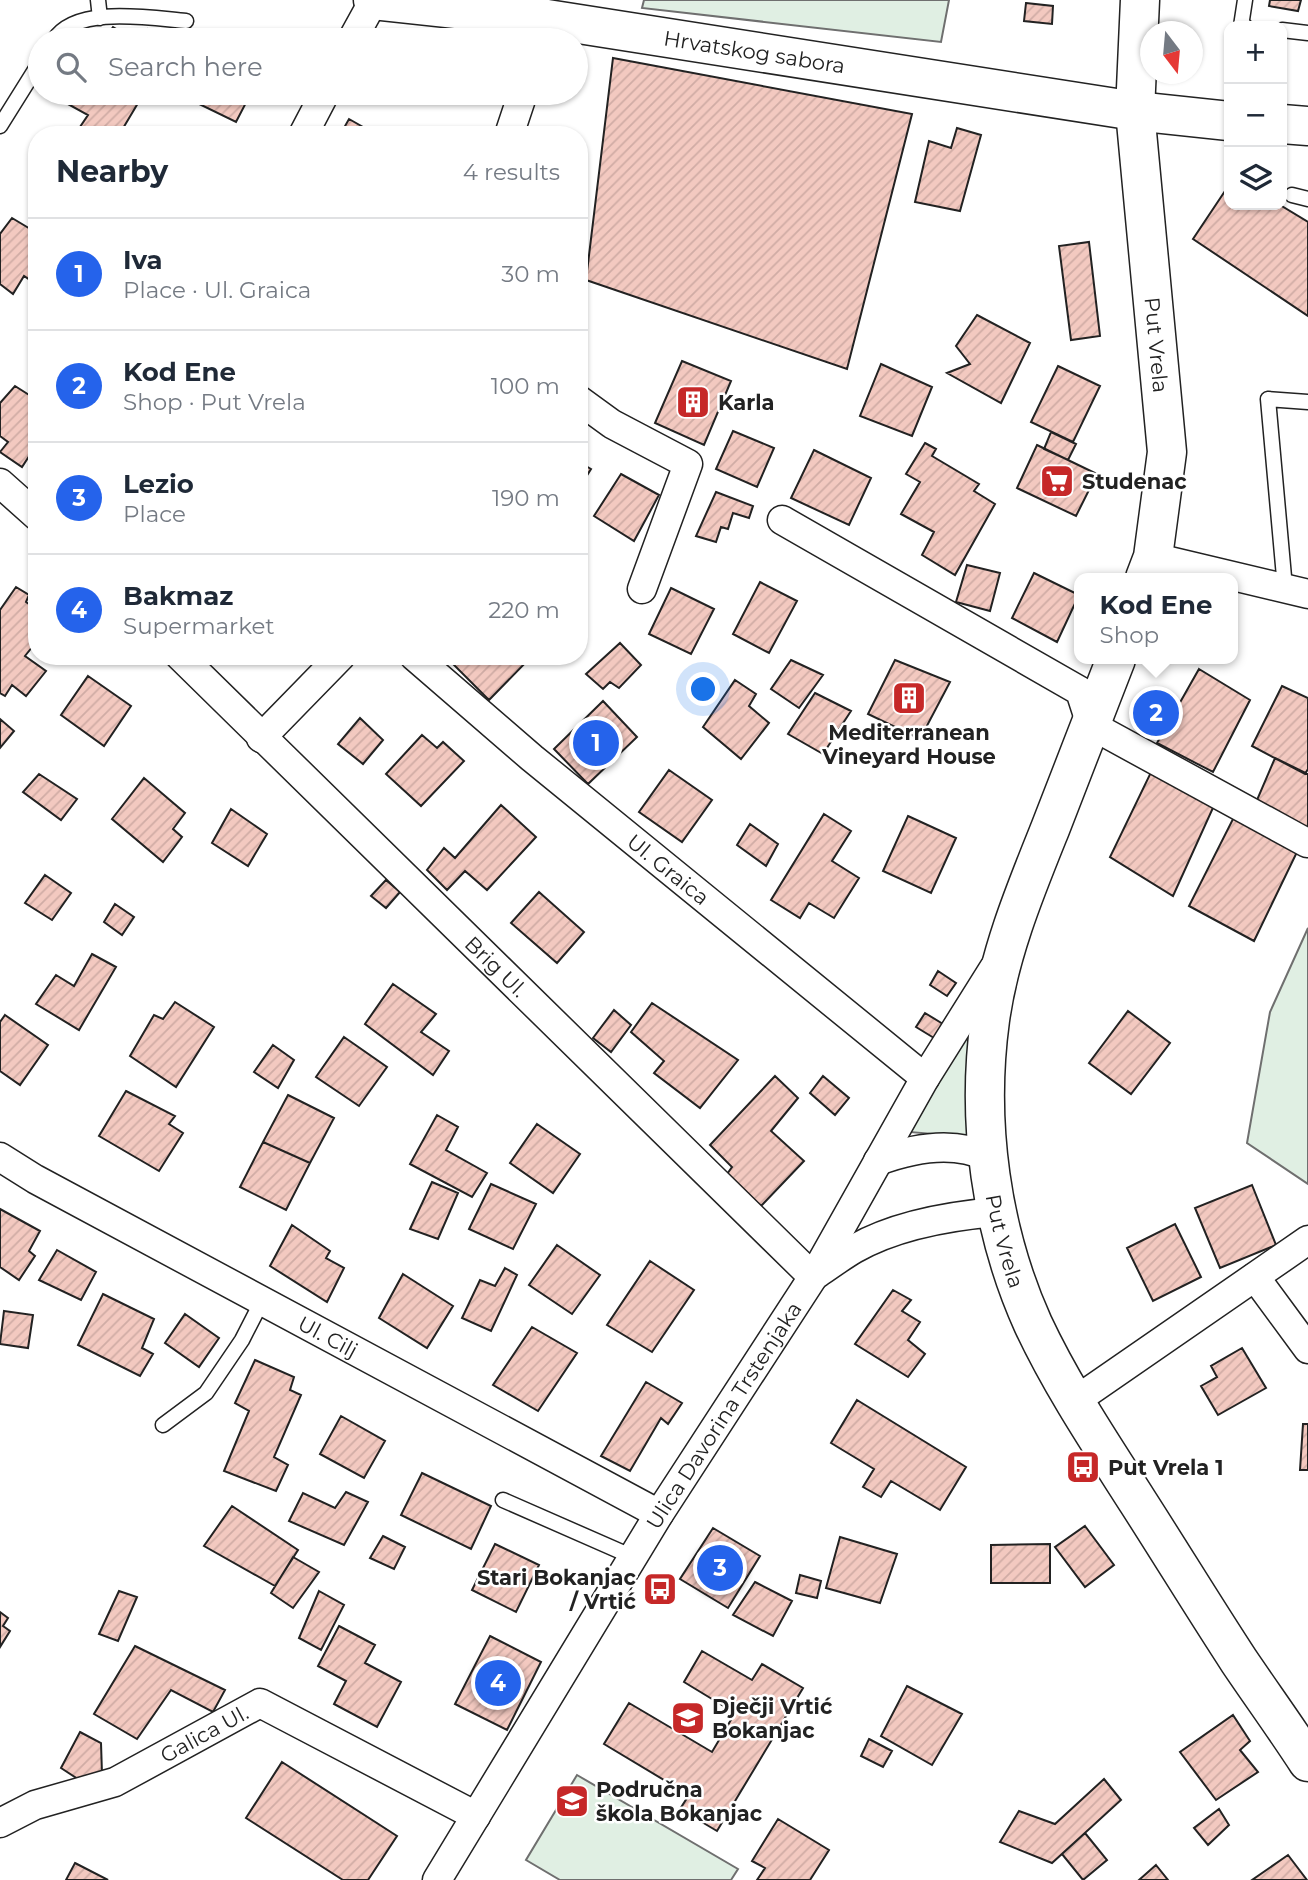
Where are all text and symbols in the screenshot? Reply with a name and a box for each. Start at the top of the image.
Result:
north arrow [1140,21,1203,84]
map controls [1224,21,1287,210]
button: + [1224,21,1287,84]
street label: Hrvatskog sabora [662,25,847,78]
search box [28,28,588,105]
icon: search [52,48,90,86]
text: Search here [108,51,263,83]
button: − [1224,84,1287,147]
button: layers [1224,147,1287,210]
text: Nearby [56,153,168,190]
text: 4 results [463,158,560,186]
text: Iva [123,244,163,276]
text: 1 [74,260,84,288]
text: 30 m [501,260,560,288]
text: Place · Ul. Graica [123,276,311,304]
street label: Put Vrela [1140,296,1174,394]
text: Kod Ene [123,356,236,388]
text: 2 [72,372,86,400]
text: 100 m [491,372,560,400]
building icon: Karla [674,383,712,421]
text: Shop · Put Vrela [123,388,306,416]
place label: Karla [718,390,775,415]
supermarket icon: Studenac [1038,462,1076,500]
text: Lezio [123,468,194,500]
place label: Studenac [1082,469,1187,494]
text: 3 [72,484,86,512]
text: 190 m [492,484,560,512]
text: Place [123,500,186,528]
popup [1074,573,1238,664]
text: Bakmaz [123,580,233,612]
text: Kod Ene [1100,589,1212,621]
text: 4 [71,596,87,624]
text: 220 m [488,596,560,624]
text: Supermarket [123,612,275,640]
text: Shop [1100,621,1159,649]
your location [686,672,720,706]
building icon: Mediterranean Vineyard House [890,679,928,717]
pin: 2 [1133,687,1179,739]
pin: 1 [573,717,619,769]
place label: Mediterranean Vineyard House [821,720,996,769]
street label: Ul. Graica [622,828,715,910]
street label: Brig Ul. [460,931,532,1002]
street label: Put Vrela [981,1192,1030,1291]
street label: Ulica Davorina Trstenjaka [641,1297,806,1533]
street label: Ul. Cilj [294,1310,362,1363]
bus stop icon: Put Vrela 1 [1064,1448,1102,1486]
place label: Put Vrela 1 [1108,1455,1223,1480]
pin: 3 [697,1542,743,1594]
place label: Stari Bokanjac / Vrtić [477,1565,637,1614]
bus stop icon: Stari Bokanjac / Vrtić [641,1570,679,1608]
pin: 4 [475,1657,521,1709]
place label: Dječji Vrtić Bokanjac [712,1694,833,1743]
street label: Galica Ul. [156,1699,252,1768]
school or university icon: Dječji Vrtić Bokanjac [669,1699,707,1737]
place label: Područna škola Bokanjac [596,1777,763,1826]
school or university icon: Područna škola Bokanjac [553,1782,591,1820]

